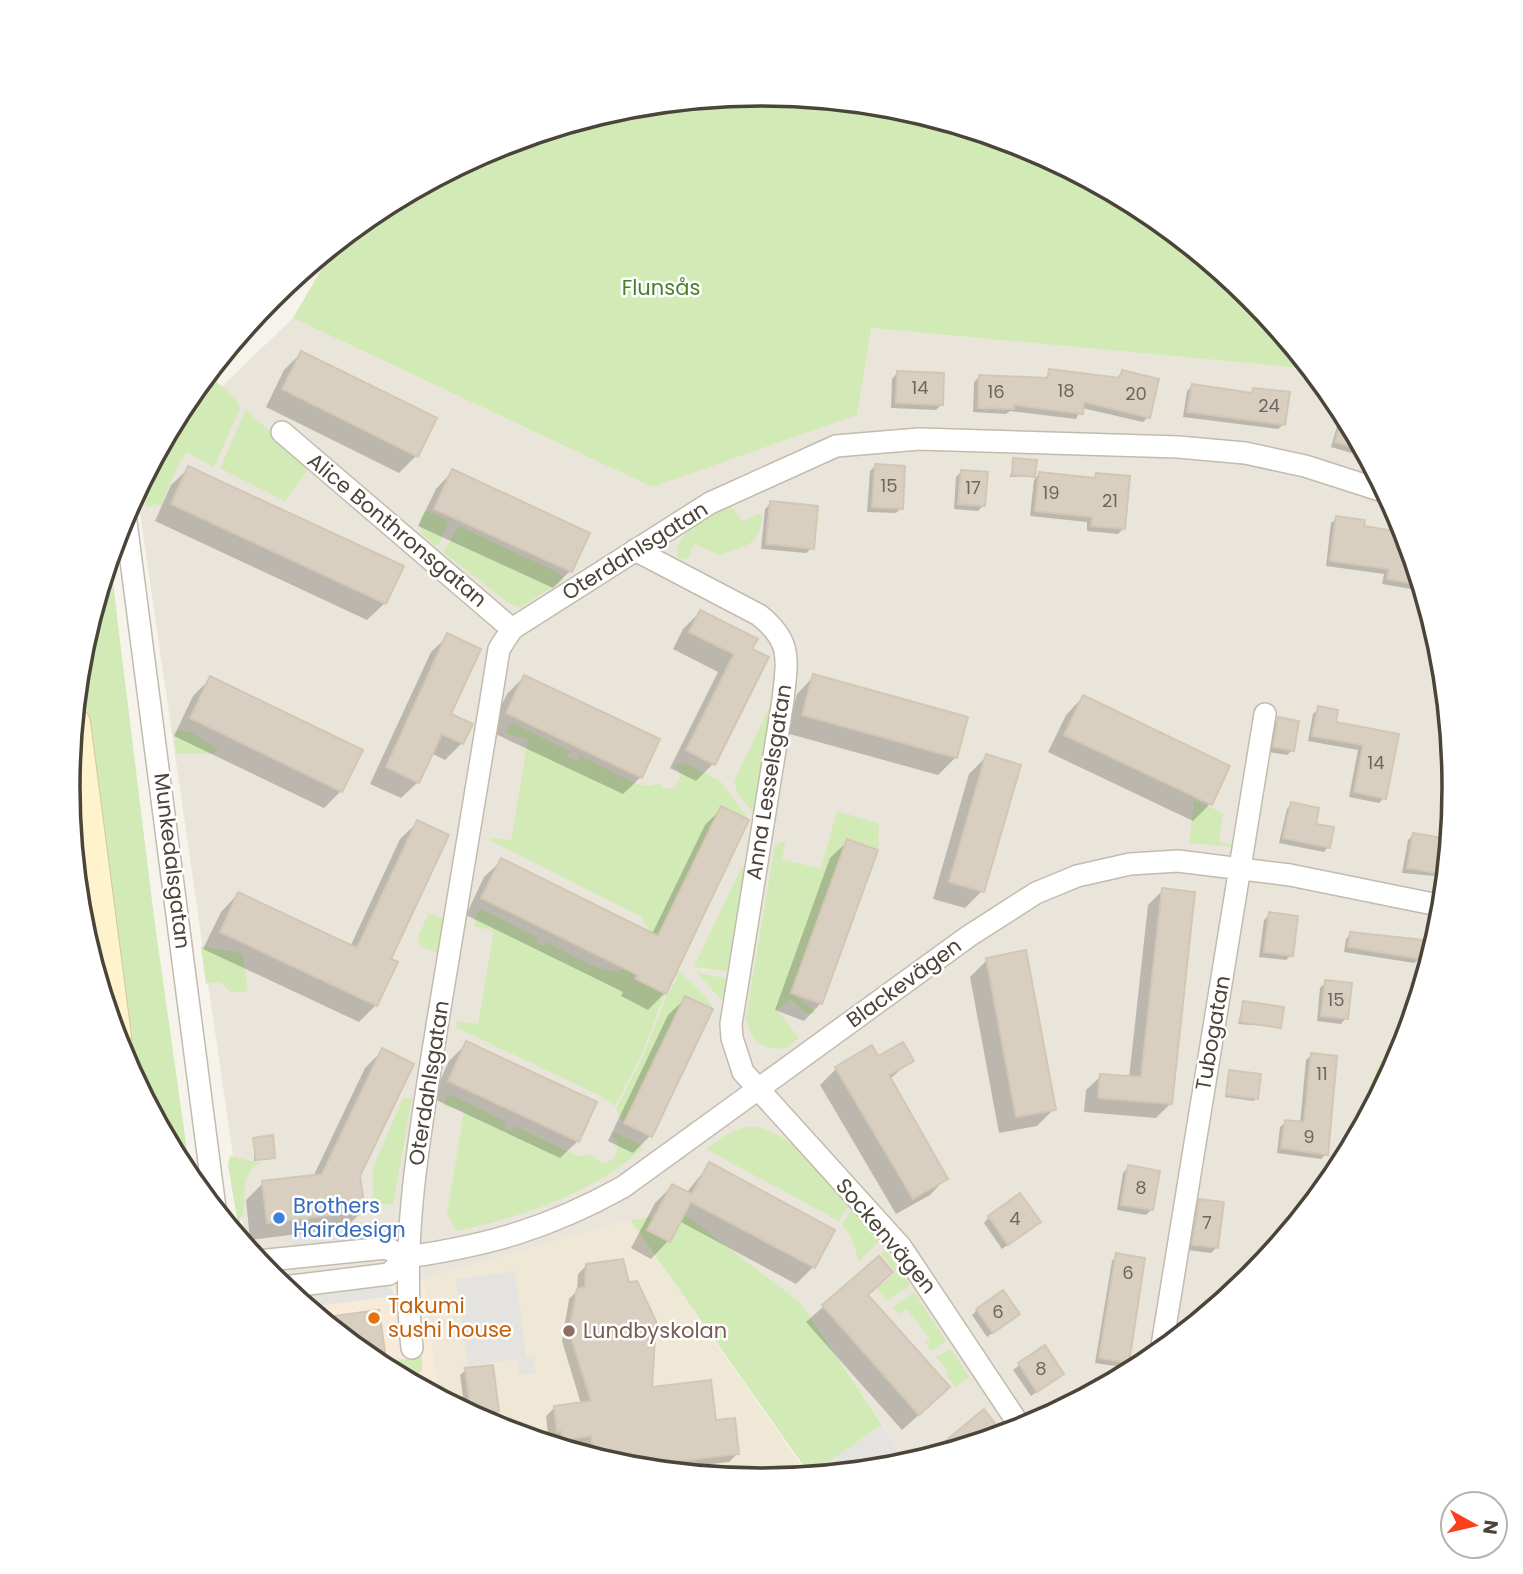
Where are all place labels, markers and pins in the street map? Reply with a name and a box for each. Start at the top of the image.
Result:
place label: Brothers Hairdesign [293,1191,406,1244]
marker: Brothers Hairdesign [271,1210,287,1226]
place label: Takumi sushi house [388,1291,512,1344]
marker: Takumi sushi house [366,1310,382,1326]
place label: Lundbyskolan [583,1316,727,1345]
marker: Lundbyskolan [561,1323,577,1339]

